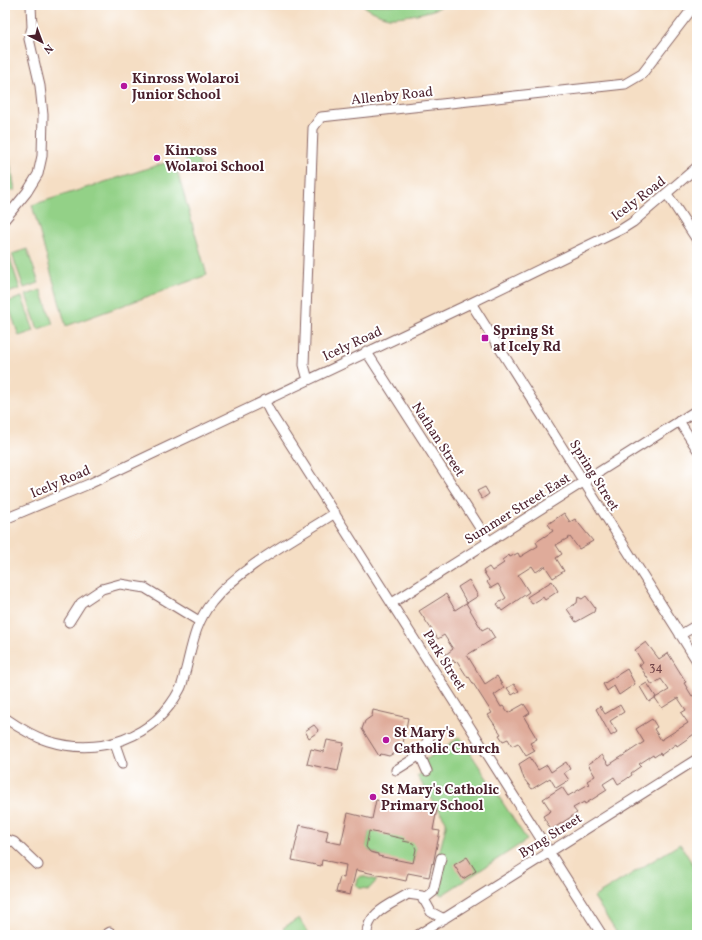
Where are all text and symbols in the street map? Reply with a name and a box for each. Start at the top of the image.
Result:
north arrow [22,22,62,62]
text: N [40,40,56,57]
place label: Kinross Wolaroi Junior School [131,70,239,105]
marker: Kinross Wolaroi Junior School [119,81,129,91]
street label: Allenby Road [350,83,434,110]
place label: Kinross Wolaroi School [165,142,265,177]
marker: Kinross Wolaroi School [152,153,162,163]
street label: Icely Road [608,172,670,226]
street label: Icely Road [320,322,386,366]
place label: Spring St at Icely Rd [493,322,561,357]
marker: Spring St at Icely Rd [480,333,490,343]
street label: Nathan Street [407,399,469,481]
street label: Spring Street [564,436,623,515]
street label: Icely Road [28,461,94,504]
street label: Summer Street East [461,469,574,550]
street label: Park Street [418,627,470,695]
house number: 34 [649,660,663,676]
place label: St Mary's Catholic Church [394,724,500,759]
marker: St Mary's Catholic Church [381,735,391,745]
place label: St Mary's Catholic Primary School [381,781,500,816]
marker: St Mary's Catholic Primary School [368,792,378,802]
street label: Byng Street [516,809,586,863]

